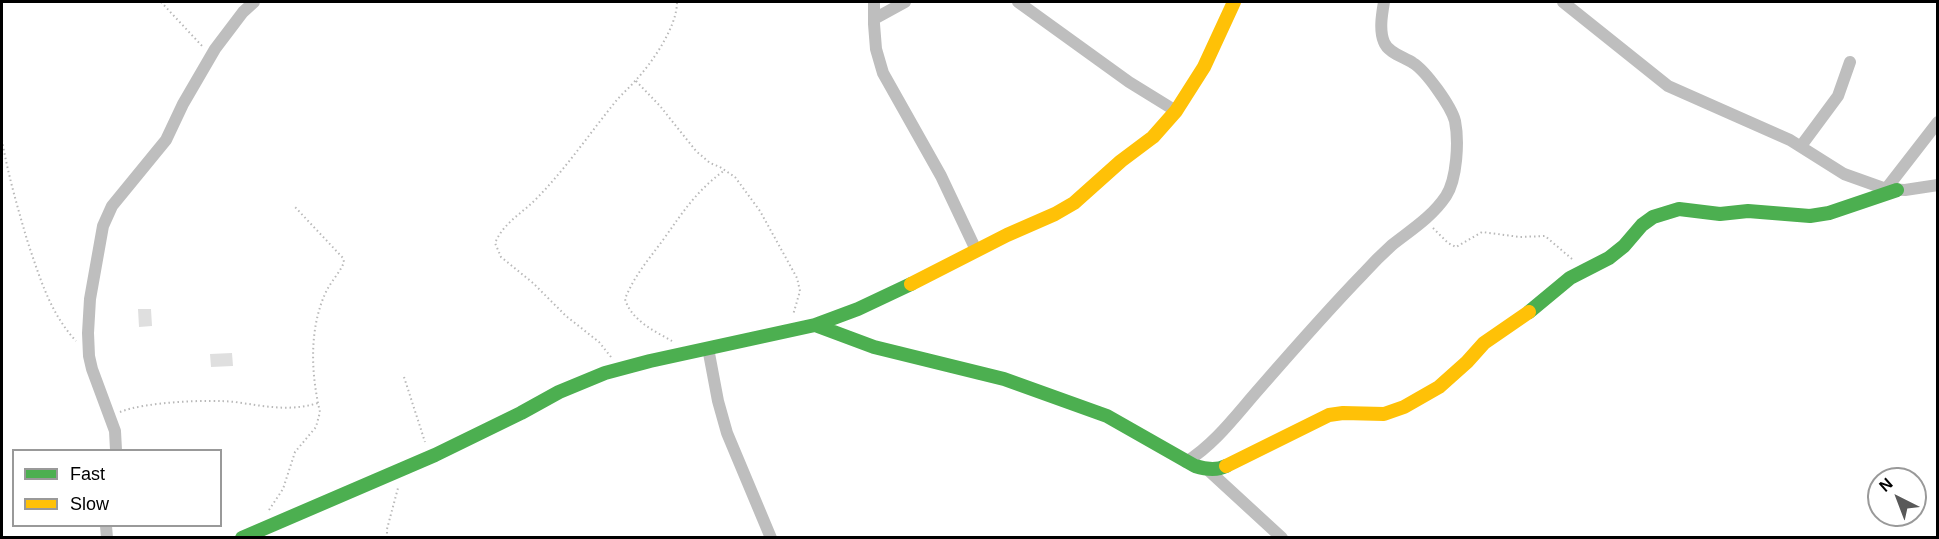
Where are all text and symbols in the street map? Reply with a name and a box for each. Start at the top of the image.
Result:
legend [12,449,222,527]
text: Fast [70,464,105,484]
north arrow [1867,467,1927,527]
text: N [1876,475,1896,495]
text: Slow [70,494,109,514]

